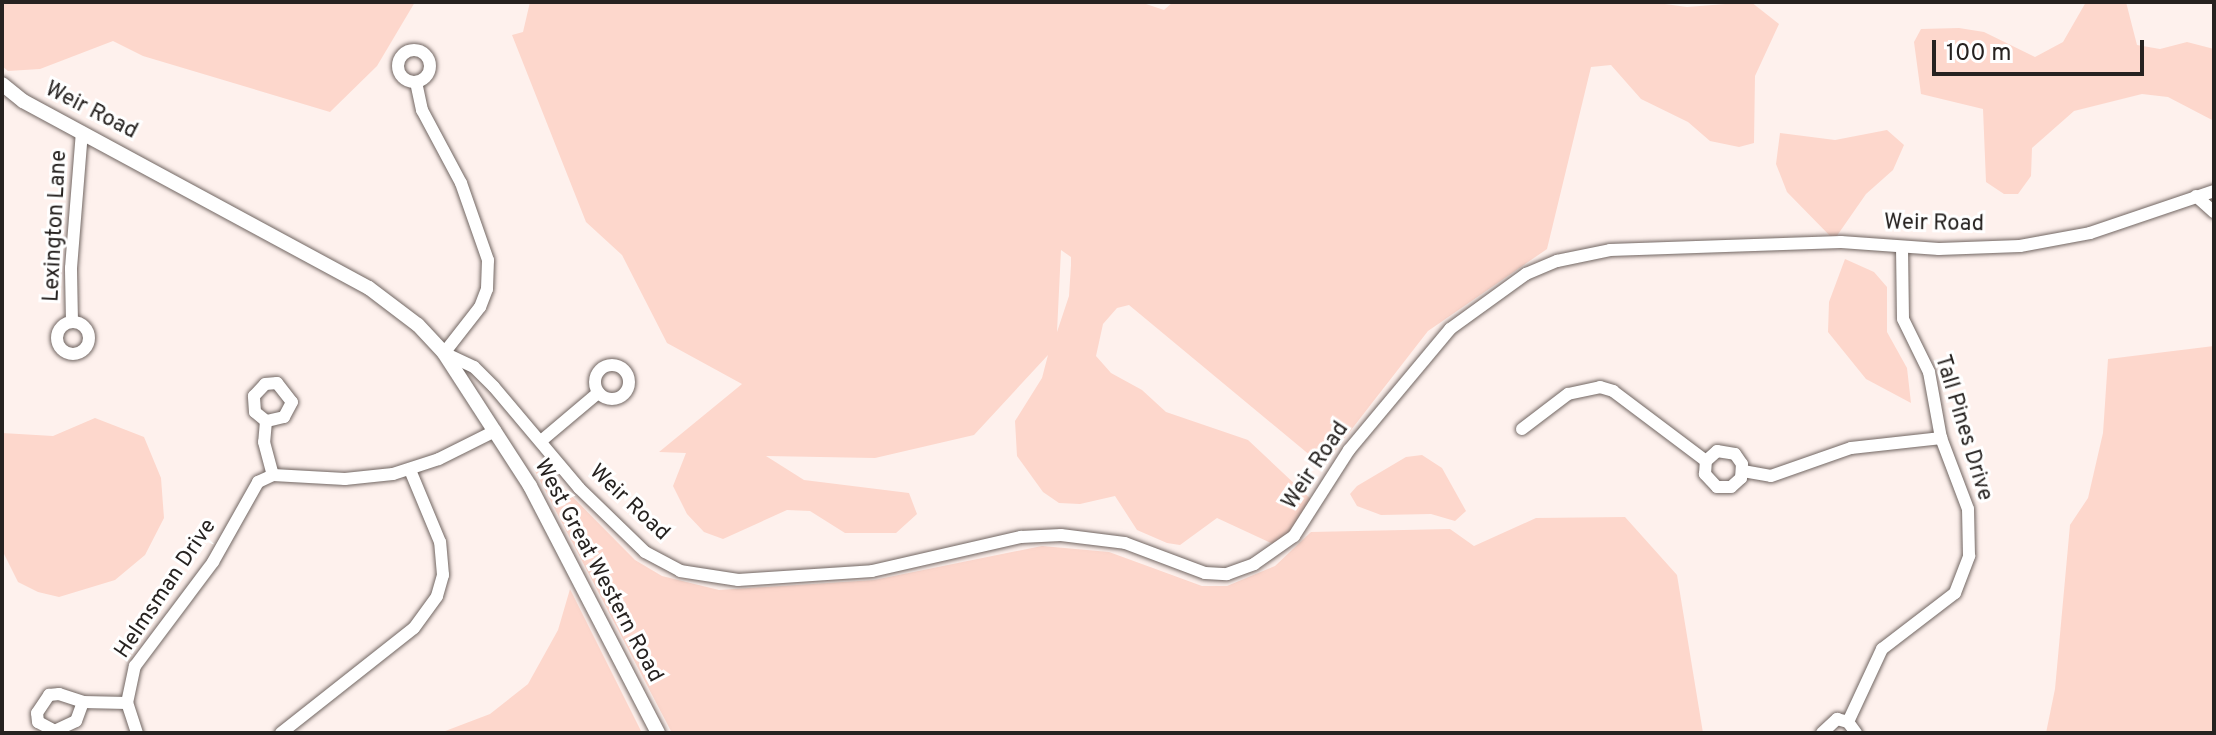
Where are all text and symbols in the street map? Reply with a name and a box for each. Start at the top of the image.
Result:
scale bar [1936,24,2148,74]
text: 100 m [1946,39,2012,69]
street label: Weir Road [40,77,142,145]
street label: Lexington Lane [39,149,73,303]
street label: Weir Road [1884,210,1984,238]
street label: Tall Pines Drive [1928,352,1998,504]
street label: Weir Road [1277,417,1355,515]
street label: West Great Western Road [528,455,668,687]
street label: Weir Road [583,459,675,547]
street label: Helmsman Drive [110,514,222,664]

